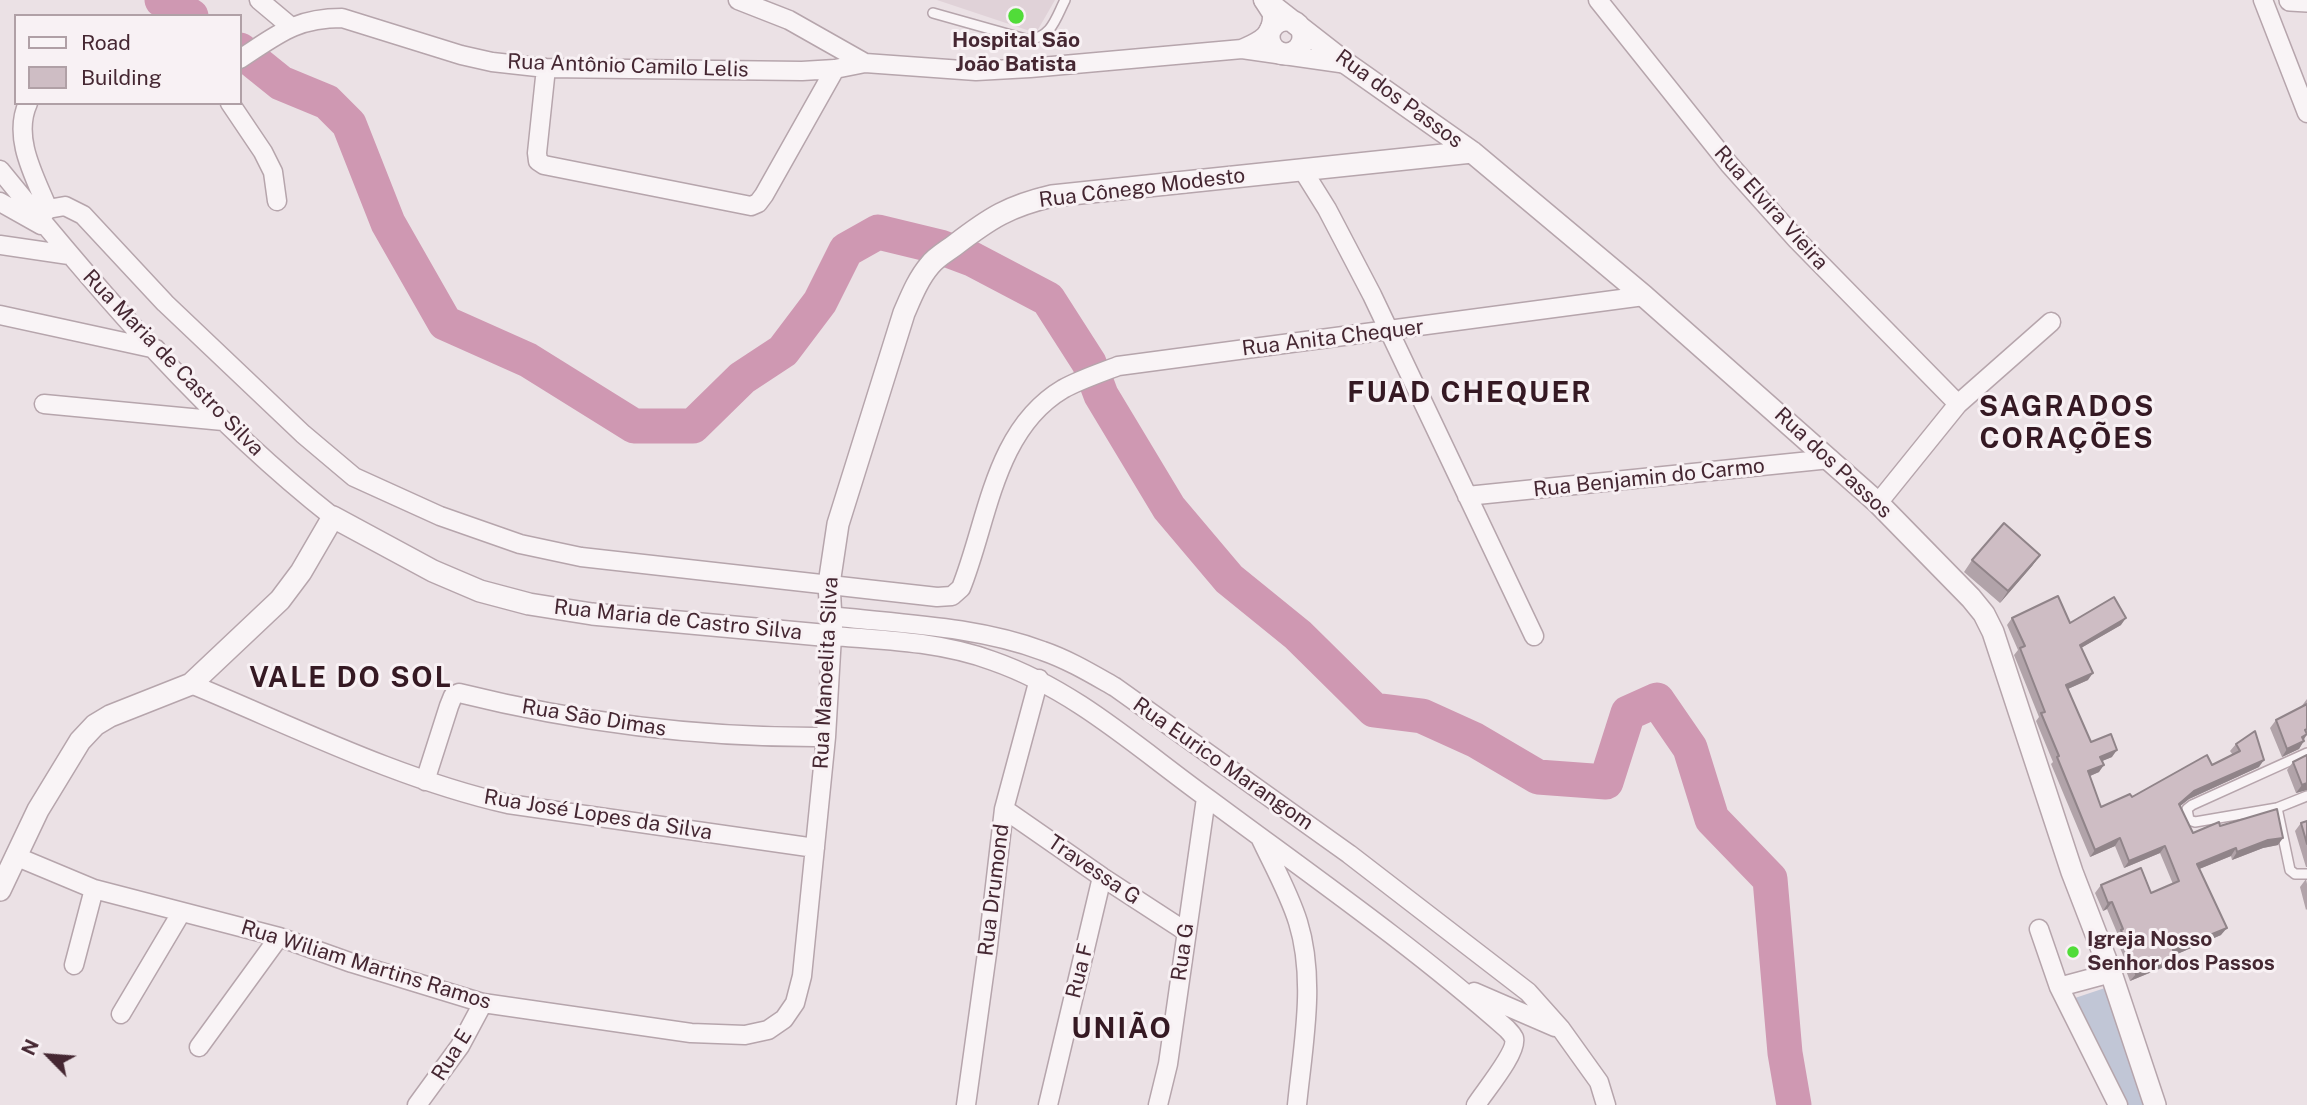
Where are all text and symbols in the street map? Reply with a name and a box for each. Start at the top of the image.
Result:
marker: Hospital São João Batista [1006,6,1026,26]
legend [14,14,242,105]
place label: Hospital São João Batista [952,28,1080,78]
text: Road [81,30,131,55]
street label: Rua dos Passos [1330,44,1468,154]
street label: Rua Antônio Camilo Lelis [507,49,749,83]
text: Building [81,65,162,90]
street label: Rua Elvira Vieira [1709,141,1833,275]
street label: Rua Cônego Modesto [1037,163,1247,213]
street label: Rua Maria de Castro Silva [77,265,269,461]
street label: Rua Anita Chequer [1241,314,1425,362]
district label: FUAD CHEQUER [1349,376,1591,410]
district label: SAGRADOS CORAÇÕES [1980,390,2154,456]
street label: Rua dos Passos [1769,402,1897,524]
street label: Rua Benjamin do Carmo [1532,453,1766,503]
street label: Rua Manoelita Silva [808,576,844,770]
street label: Rua Maria de Castro Silva [553,594,803,646]
district label: VALE DO SOL [251,661,451,695]
street label: Rua Eurico Marangom [1128,692,1318,836]
street label: Rua São Dimas [520,694,668,742]
street label: Rua José Lopes da Silva [482,785,714,845]
street label: Rua Drumond [973,823,1015,957]
street label: Travessa G [1043,830,1145,910]
street label: Rua Wiliam Martins Ramos [238,915,494,1015]
street label: Rua G [1166,921,1200,983]
place label: Igreja Nosso Senhor dos Passos [2087,927,2275,977]
street label: Rua F [1061,941,1099,1001]
marker: Igreja Nosso Senhor dos Passos [2065,944,2081,960]
district label: UNIÃO [1072,1012,1172,1046]
north arrow [14,1021,84,1091]
street label: Rua E [426,1025,478,1085]
text: N [17,1036,43,1059]

